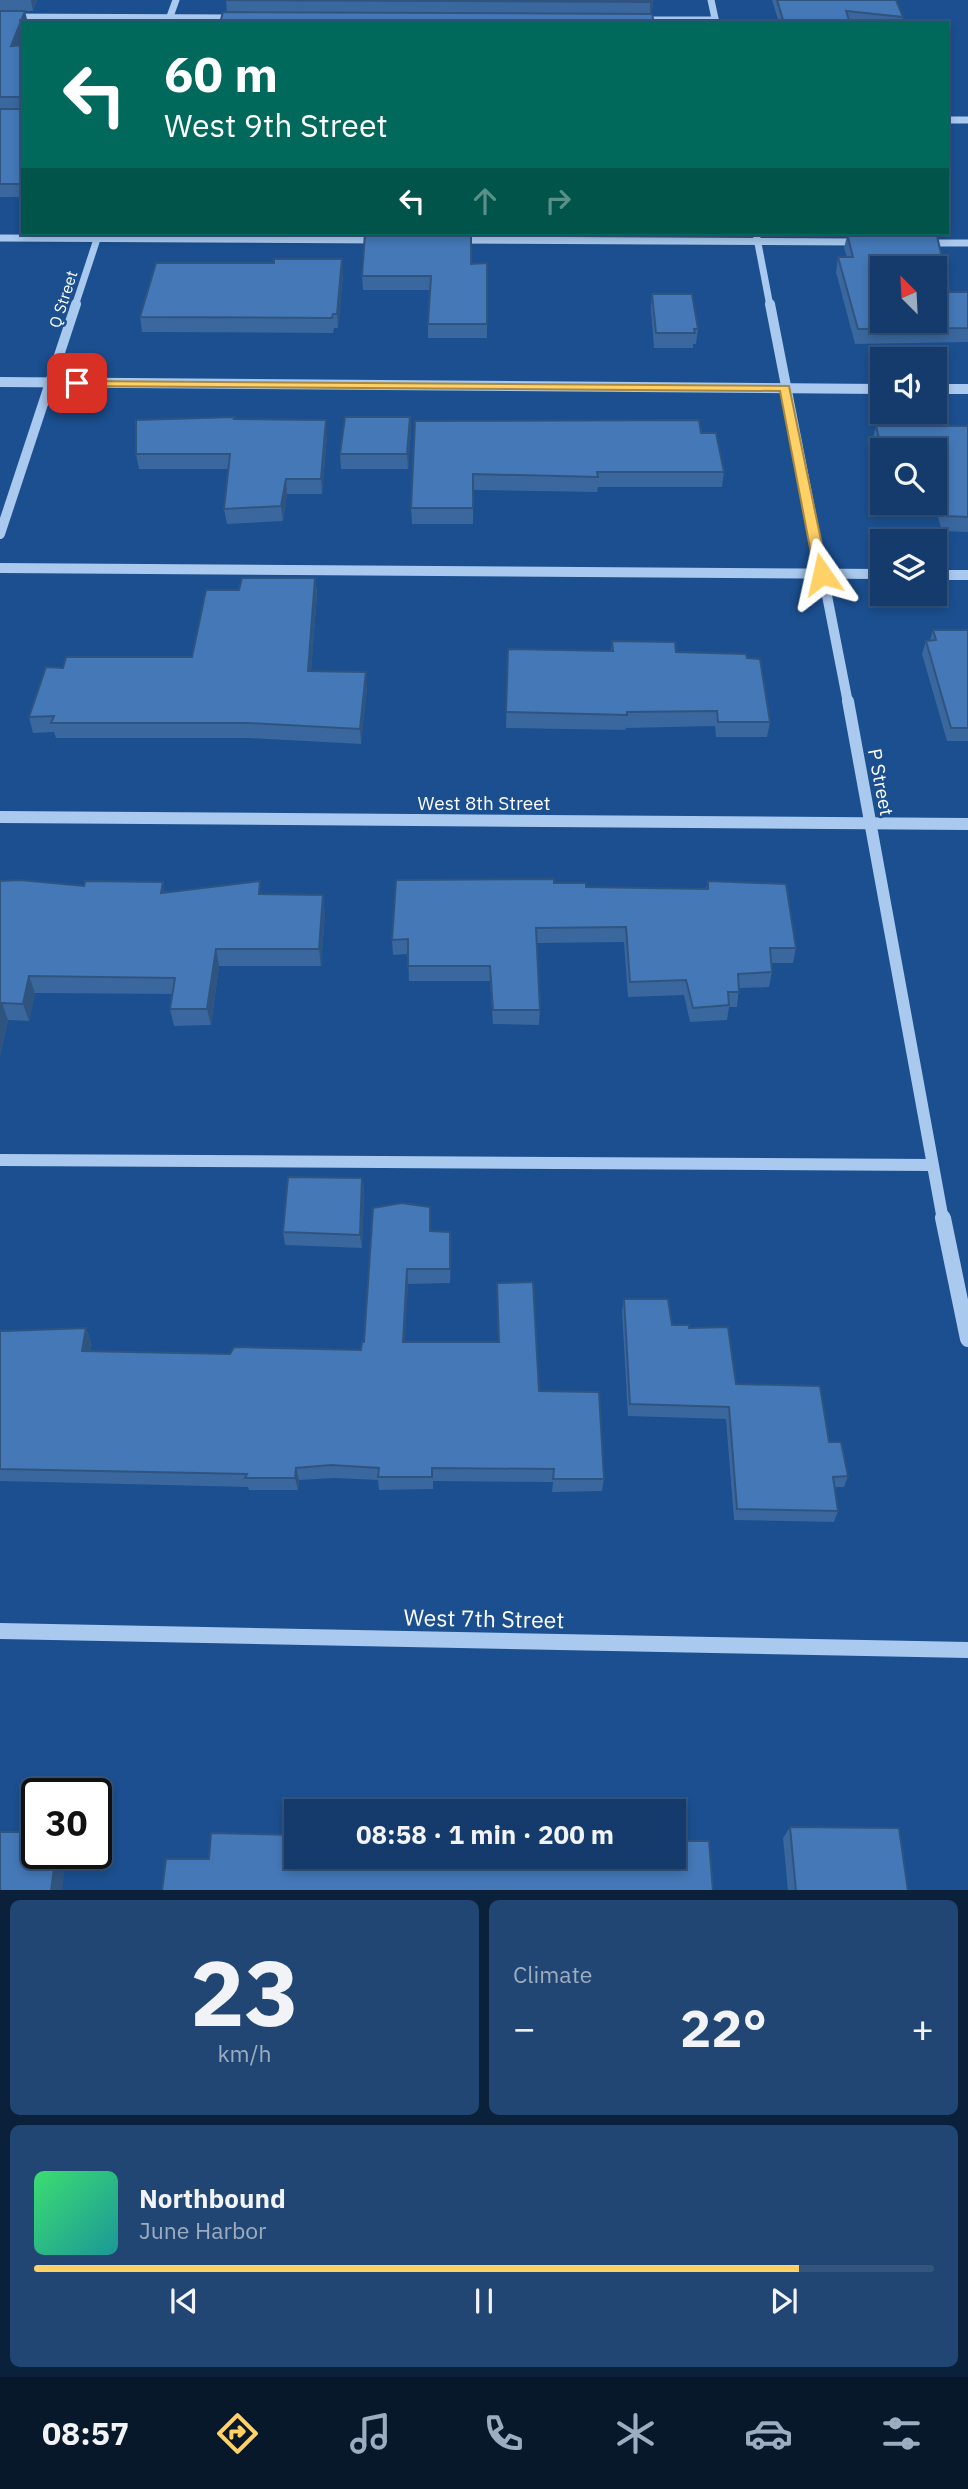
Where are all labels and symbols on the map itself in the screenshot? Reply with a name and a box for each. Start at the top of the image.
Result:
north arrow [870,256,947,332]
street label: Q Street [44,268,82,330]
pin [47,353,107,413]
position arrow [785,537,859,611]
street label: P Street [863,746,899,818]
street label: West 8th Street [418,791,550,815]
street label: West 7th Street [403,1602,565,1634]
speed limit sign: 30 [21,1778,112,1869]

